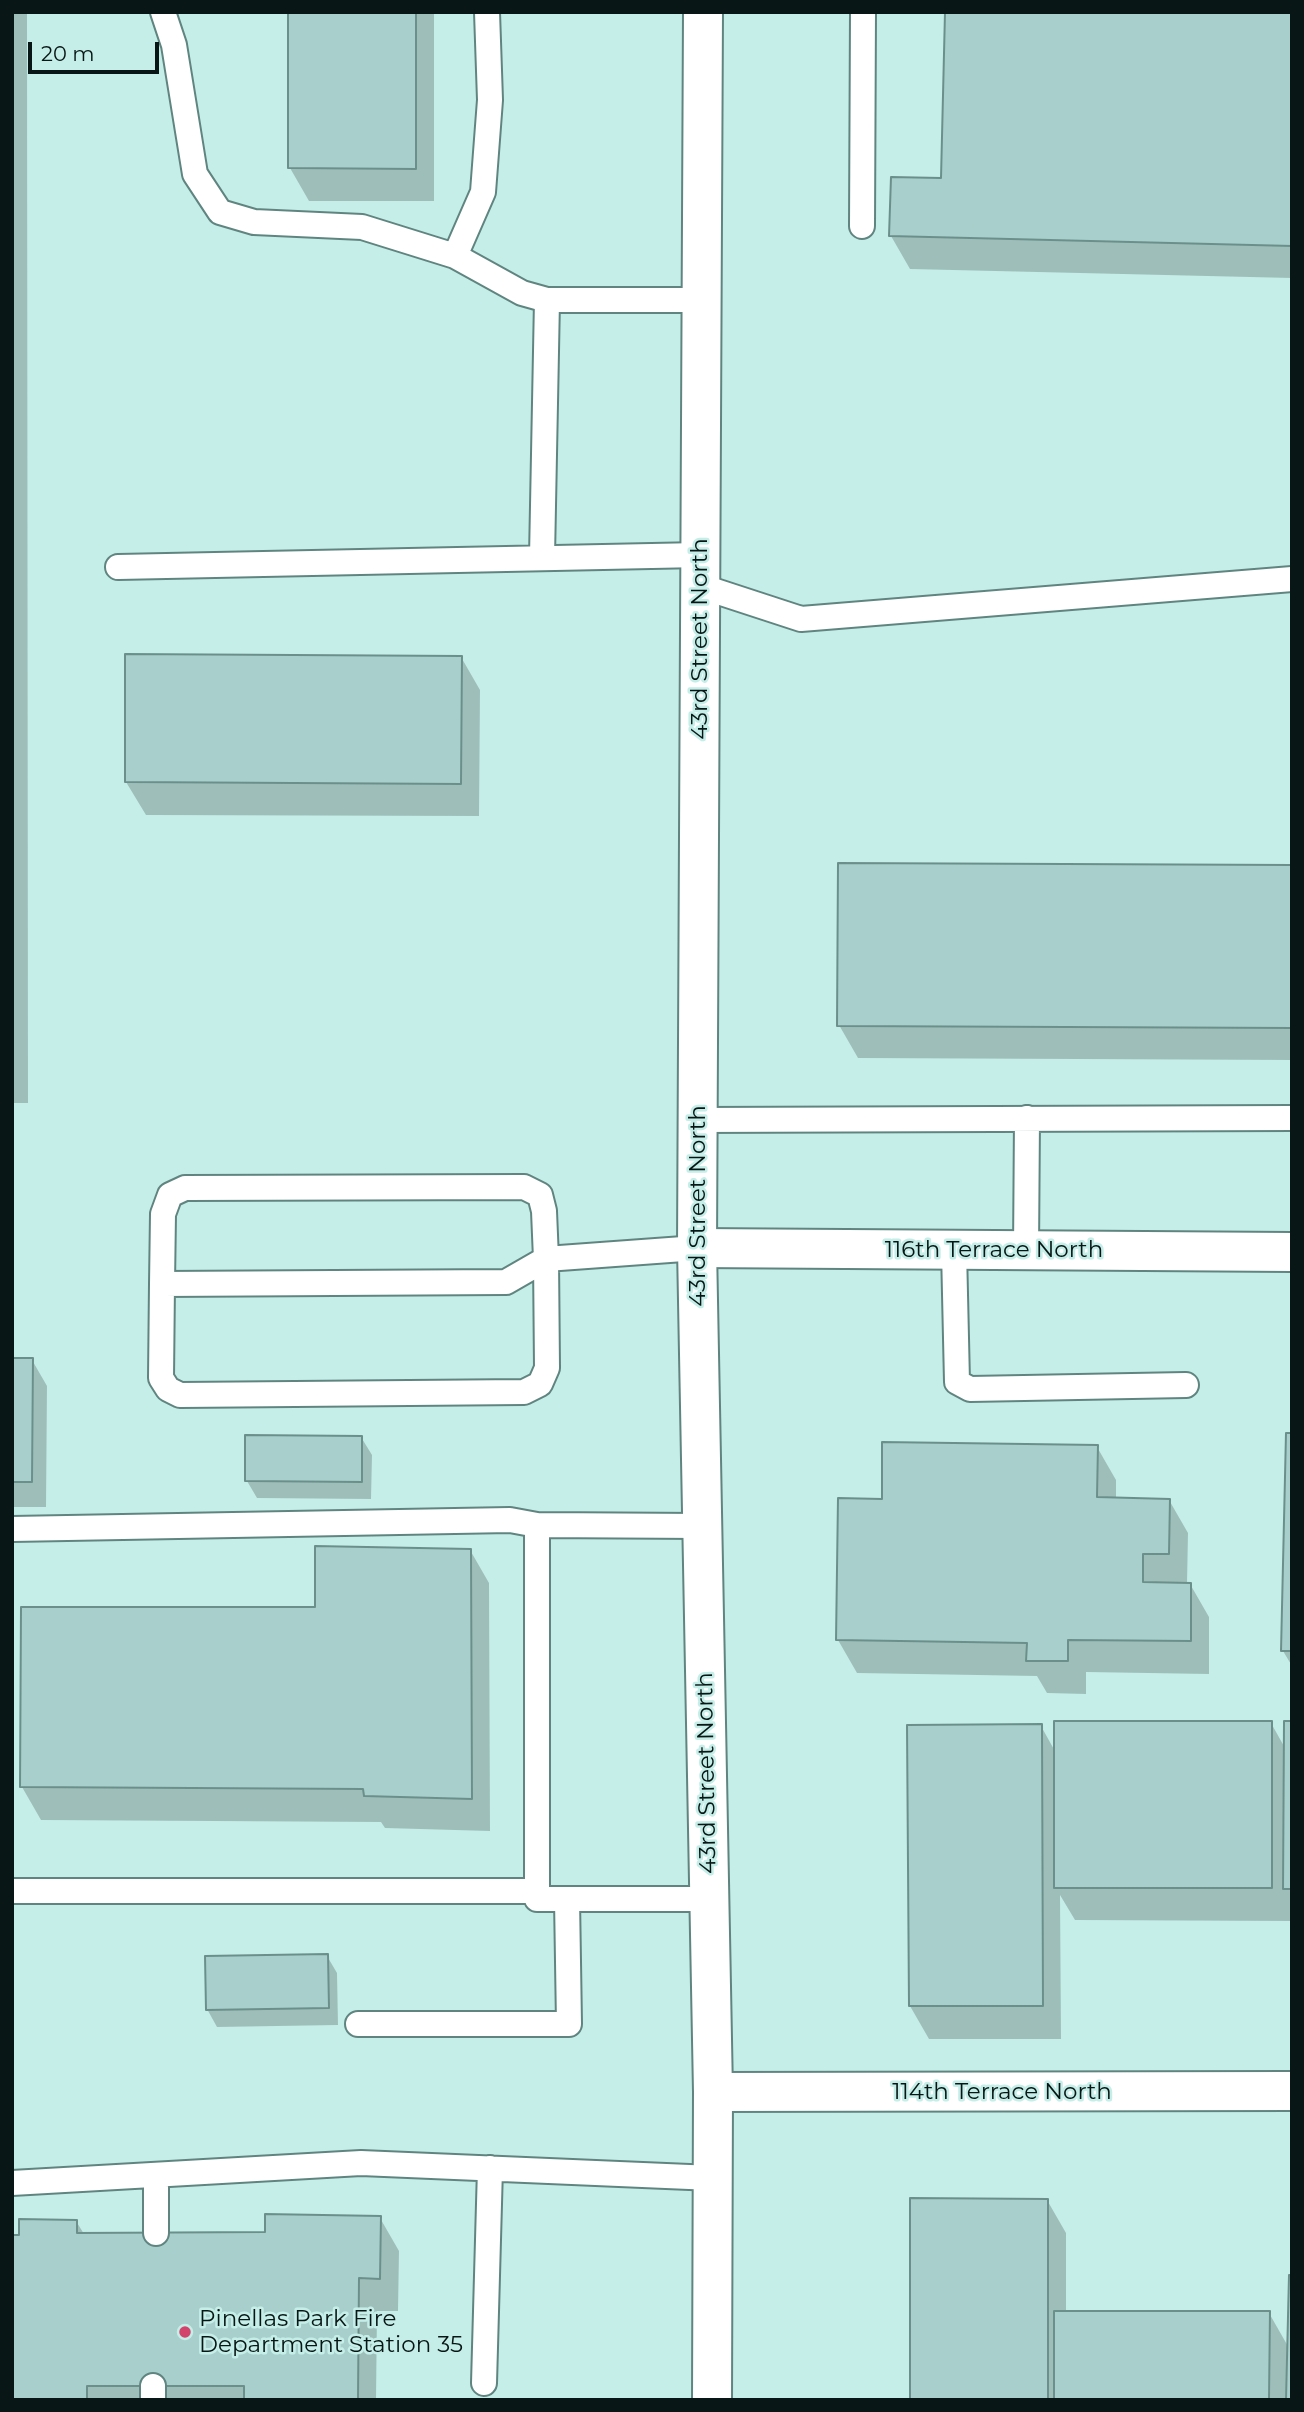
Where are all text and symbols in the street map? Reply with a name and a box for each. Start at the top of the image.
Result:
scale bar [32,28,163,72]
text: 20 m [41,41,95,66]
street label: 43rd Street North [686,538,714,740]
street label: 43rd Street North [684,1105,712,1307]
street label: 116th Terrace North [885,1236,1103,1264]
street label: 43rd Street North [691,1672,723,1874]
street label: 114th Terrace North [892,2078,1112,2106]
place label: Pinellas Park Fire Department Station 35 [199,2305,463,2359]
marker: Pinellas Park Fire Department Station 35 [177,2324,193,2340]

